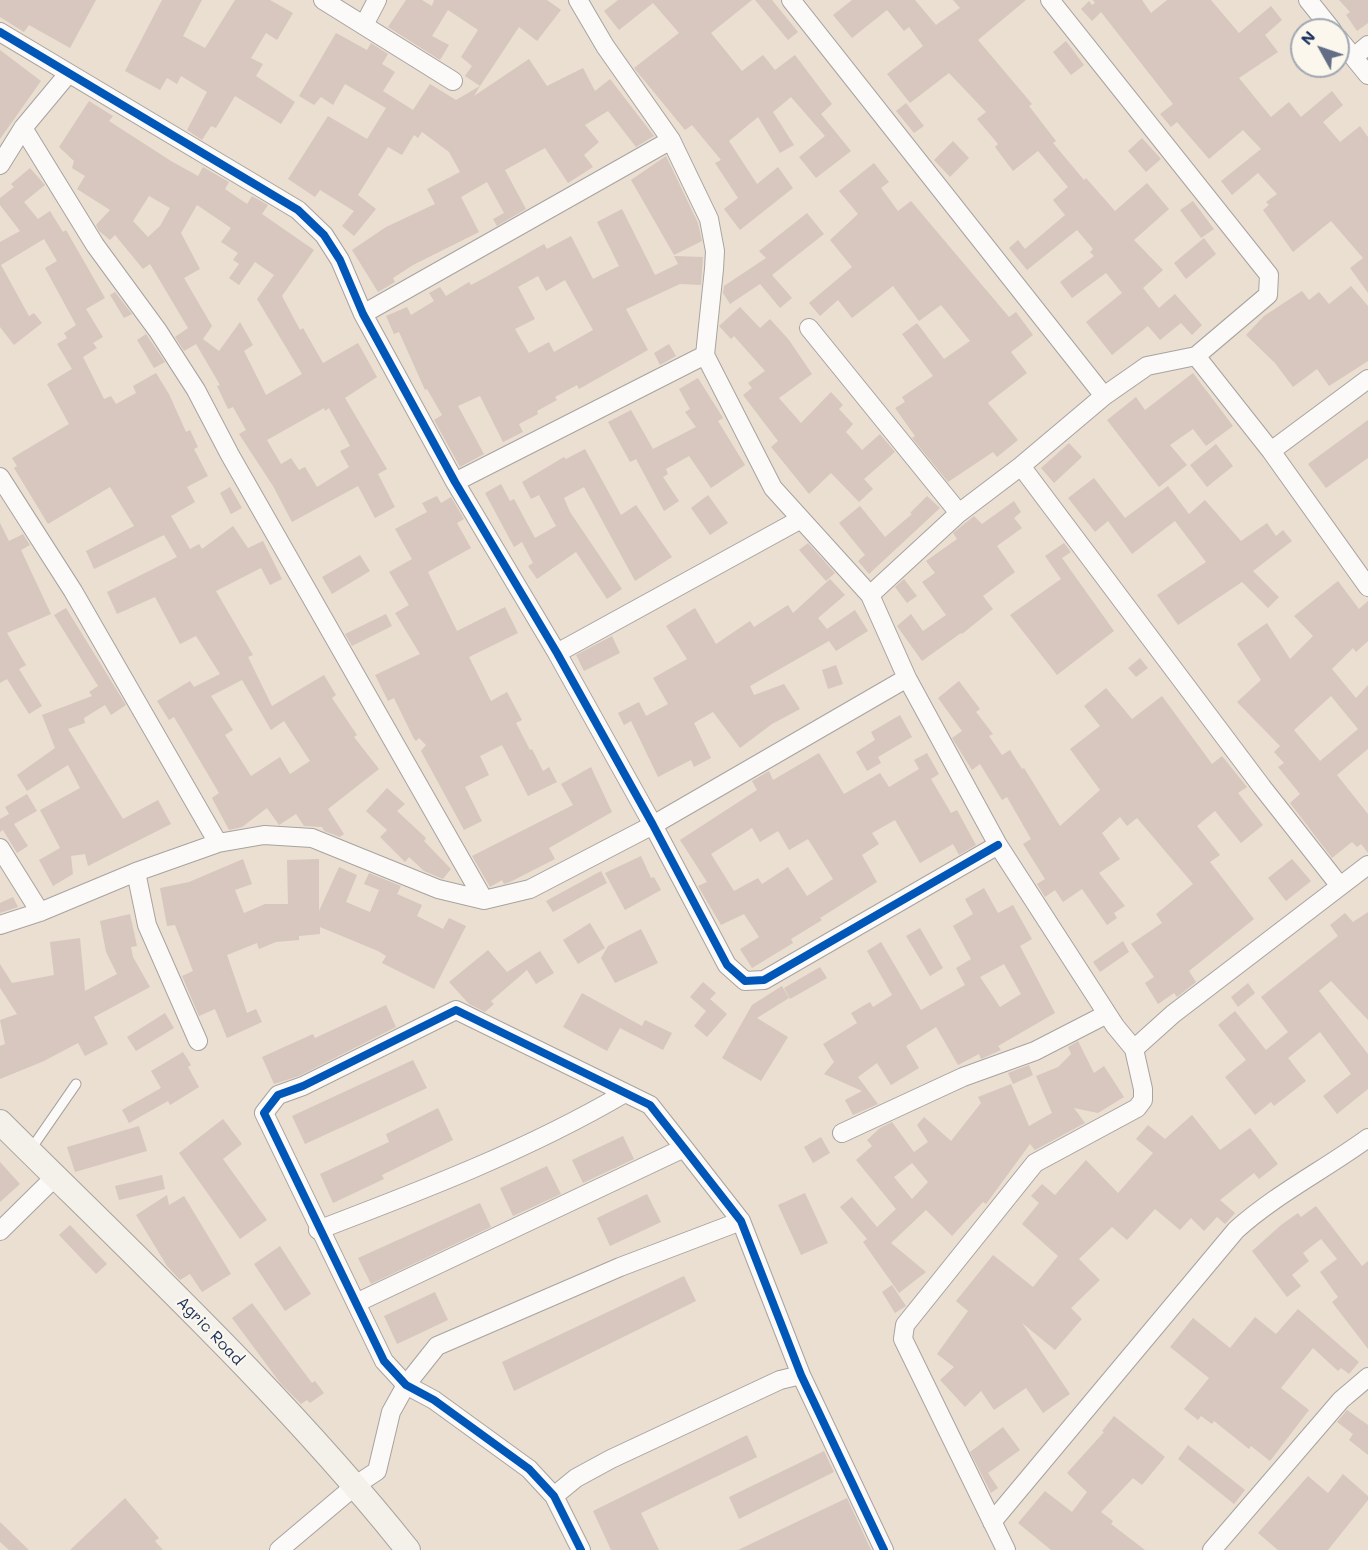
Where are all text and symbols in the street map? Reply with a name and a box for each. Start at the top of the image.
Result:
north arrow [1290,18,1350,78]
text: N [1295,26,1319,49]
street label: Agric Road [173,1293,247,1369]

